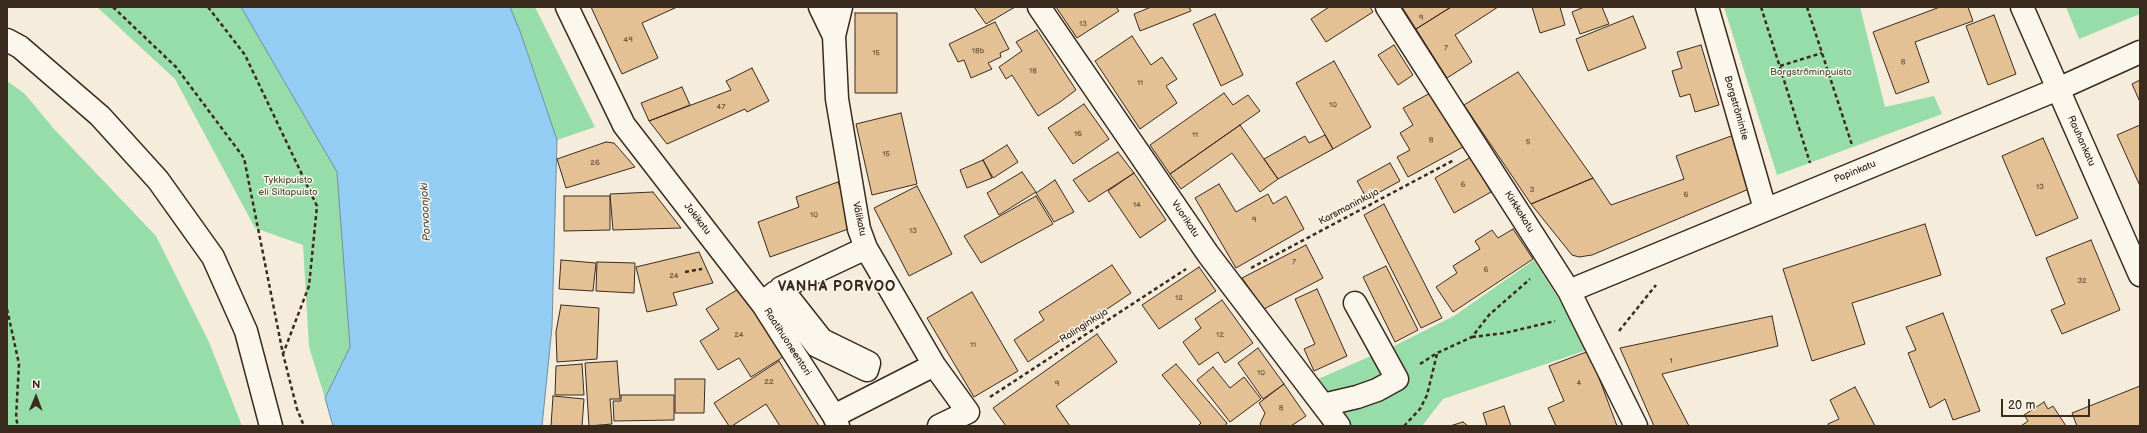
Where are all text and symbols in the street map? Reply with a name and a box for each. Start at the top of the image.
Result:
house number: 9 [1419,13,1423,23]
house number: 13 [1079,19,1087,29]
house number: 49 [623,35,633,45]
house number: 7 [1444,43,1448,53]
house number: 18b [972,46,984,56]
house number: 15 [872,48,880,58]
house number: 8 [1901,57,1905,67]
house number: 18 [1029,66,1037,76]
park label: Borgströminpuisto [1770,66,1852,78]
street label: Borgströmintie [1721,74,1751,142]
house number: 11 [1137,78,1143,88]
house number: 10 [1329,100,1337,110]
house number: 47 [717,102,725,112]
street label: Rauhankatu [2065,114,2097,168]
house number: 16 [1074,129,1082,139]
house number: 11 [1192,130,1198,140]
house number: 8 [1429,135,1433,145]
house number: 5 [1526,137,1530,147]
house number: 15 [882,149,890,159]
house number: 26 [590,158,600,168]
street label: Papinkatu [1832,158,1878,186]
park label: Tykkipuisto eli Siltapuisto [258,174,318,198]
house number: 6 [1461,180,1465,190]
water label: Porvoonjoki [418,182,434,242]
house number: 13 [2036,182,2044,192]
house number: 3 [1530,185,1534,195]
street label: Karsmaninkuja [1317,186,1381,228]
street label: Kirkkokatu [1502,189,1536,235]
house number: 6 [1684,190,1688,200]
street label: Vuorikatu [1168,198,1202,240]
house number: 14 [1133,200,1141,210]
street label: Jokikatu [681,201,713,237]
street label: Välikatu [850,201,868,237]
house number: 10 [810,210,818,220]
house number: 9 [1252,215,1256,225]
house number: 13 [909,226,917,236]
house number: 7 [1292,257,1296,267]
house number: 6 [1484,265,1488,275]
house number: 24 [669,271,679,281]
house number: 32 [2077,276,2087,286]
district label: VANHA PORVOO [778,279,896,295]
house number: 12 [1175,293,1183,303]
street label: Raatihuoneentori [761,306,813,378]
street label: Ralinginkuja [1058,306,1110,346]
house number: 24 [734,330,744,340]
house number: 12 [1216,330,1224,340]
house number: 11 [970,340,976,350]
house number: 1 [1669,356,1673,366]
house number: 10 [1257,368,1265,378]
north arrow [16,377,56,417]
house number: 22 [764,377,774,387]
text: N [32,378,40,391]
house number: 4 [1577,378,1581,388]
house number: 9 [1055,379,1059,389]
scale bar [2003,391,2092,417]
text: 20 m [2008,398,2035,413]
house number: 8 [1279,403,1283,413]

